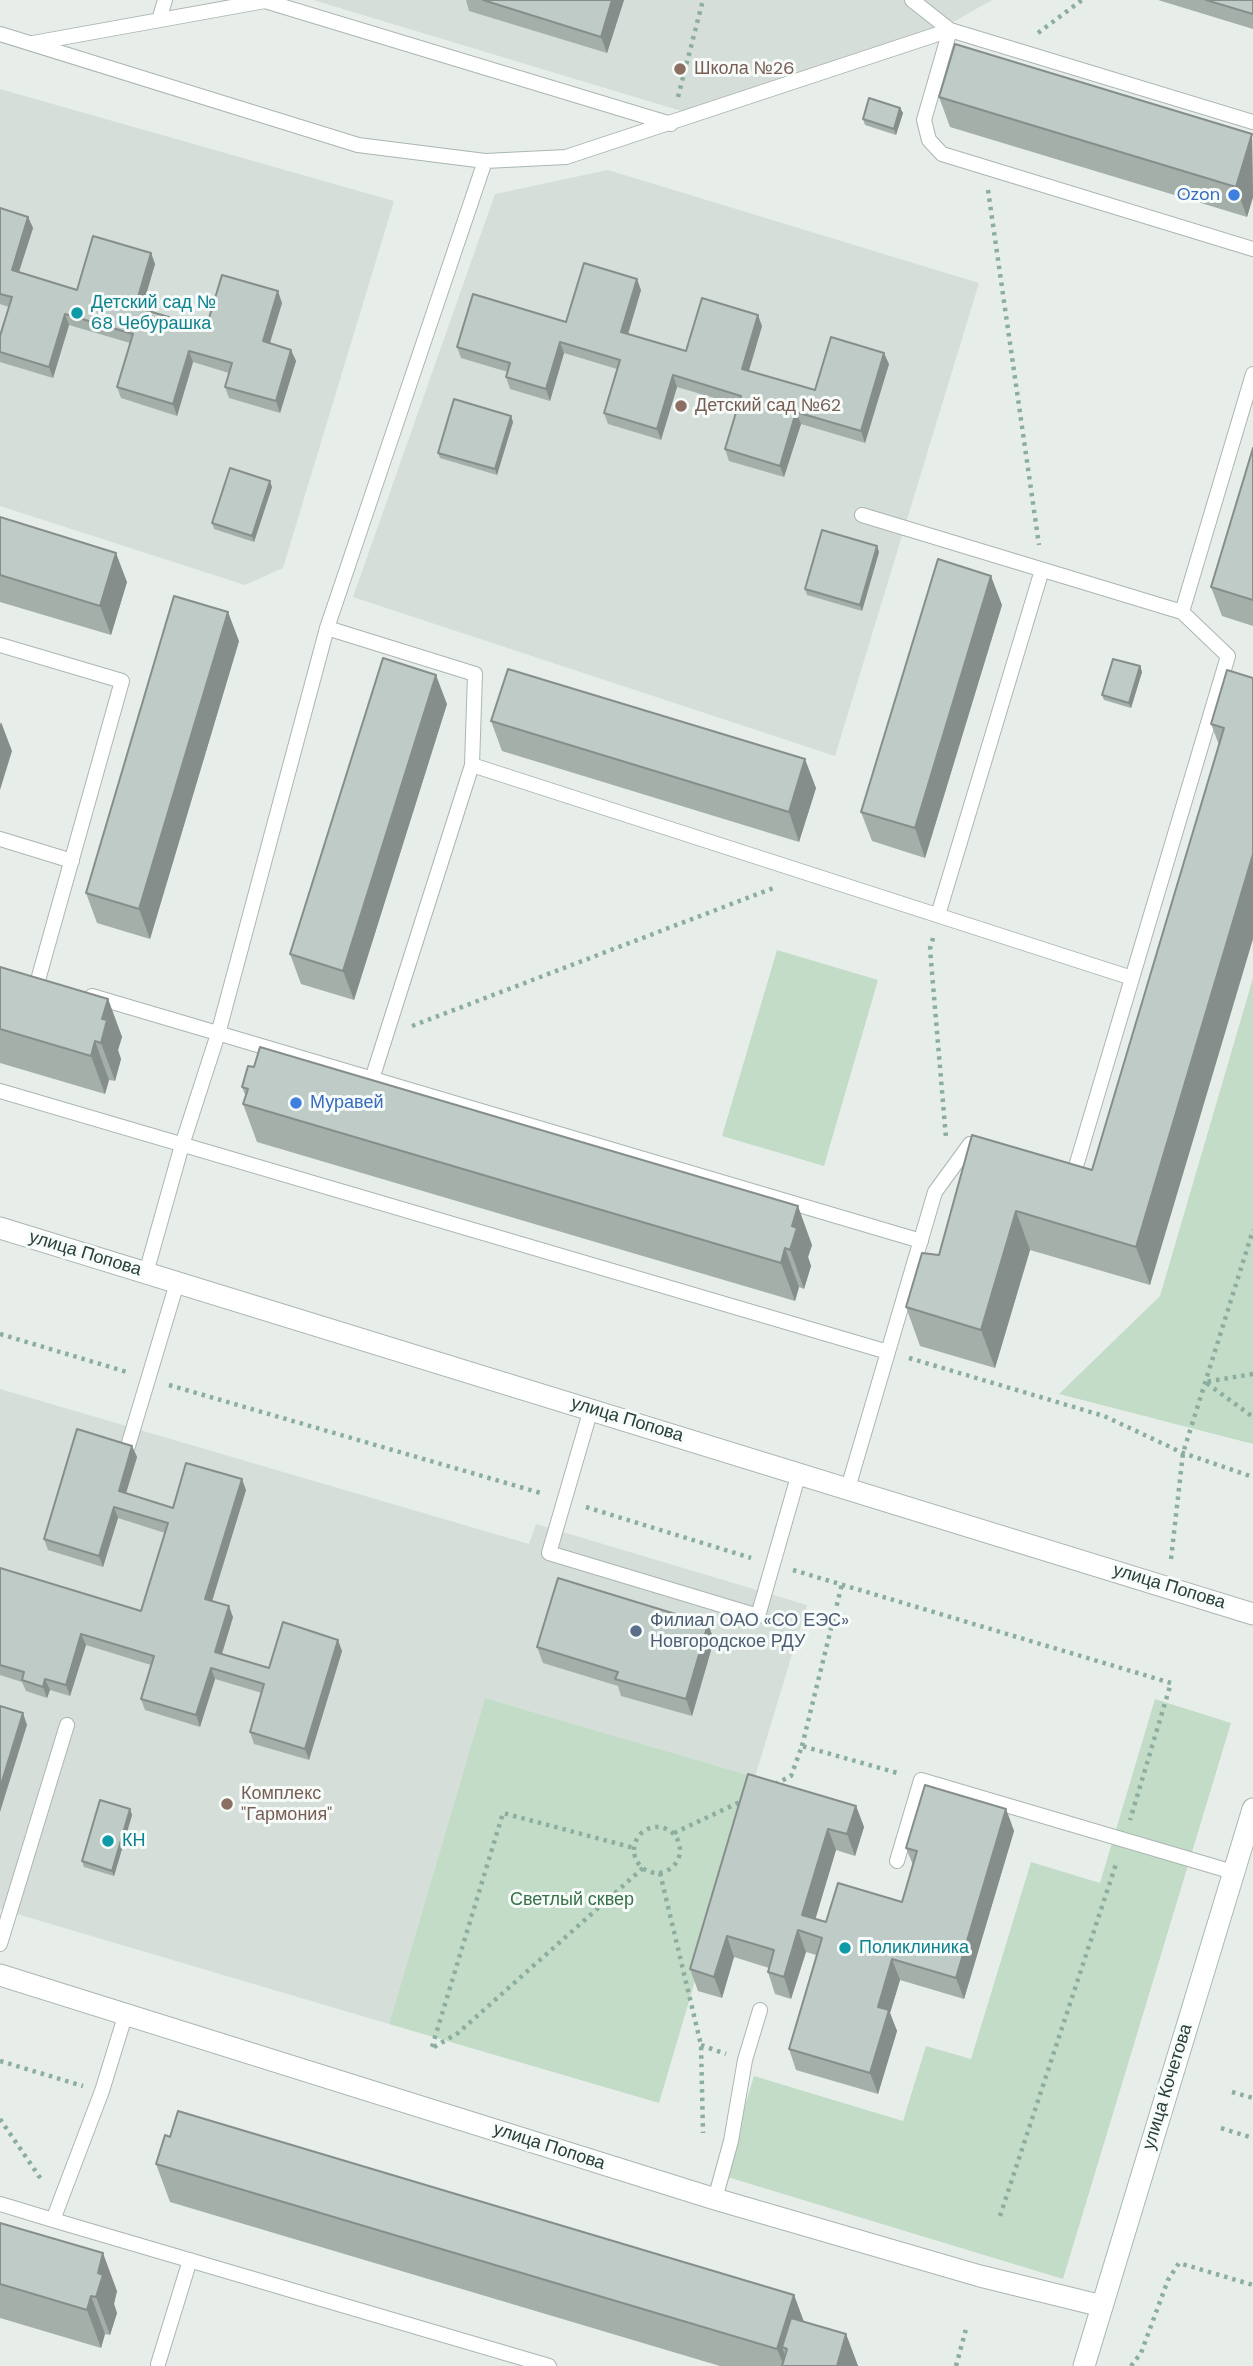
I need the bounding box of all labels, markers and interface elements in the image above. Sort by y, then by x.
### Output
place label: Школа №26 [694,58,794,80]
marker: Школа №26 [672,61,688,77]
place label: Ozon [1177,184,1220,206]
marker: Ozon [1226,187,1242,203]
place label: Детский сад № 68 Чебурашка [91,292,216,334]
marker: Детский сад № 68 Чебурашка [69,305,85,321]
place label: Детский сад №62 [695,395,841,417]
marker: Детский сад №62 [673,398,689,414]
place label: Муравей [310,1092,383,1114]
marker: Муравей [288,1095,304,1111]
street label: улица Попова [26,1227,144,1281]
street label: улица Попова [568,1393,686,1447]
street label: улица Попова [1110,1560,1228,1614]
place label: Филиал ОАО «СО ЕЭС» Новгородское РДУ [650,1610,849,1652]
marker: Филиал ОАО «СО ЕЭС» Новгородское РДУ [628,1623,644,1639]
place label: Комплекс "Гармония" [241,1783,332,1826]
marker: Комплекс "Гармония" [219,1796,235,1812]
place label: КН [122,1830,145,1852]
marker: КН [100,1833,116,1849]
park label: Светлый сквер [510,1889,634,1911]
place label: Поликлиника [859,1937,969,1959]
marker: Поликлиника [837,1940,853,1956]
street label: улица Кочетова [1139,2021,1197,2153]
street label: улица Попова [490,2119,608,2175]

